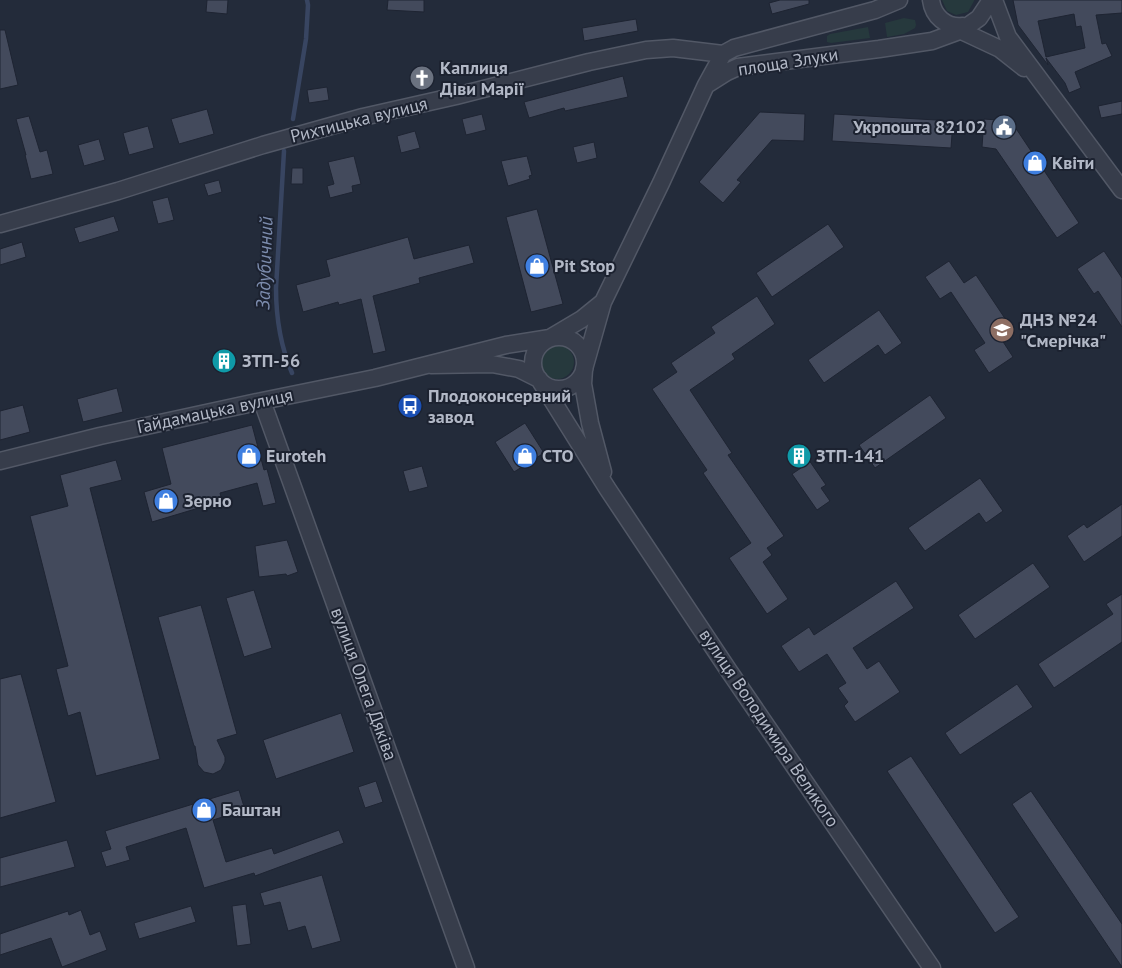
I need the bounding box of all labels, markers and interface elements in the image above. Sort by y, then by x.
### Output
street label: площа Злуки [736,42,840,81]
place label: Каплиця Діви Марії [440,56,525,100]
church icon: Каплиця Діви Марії [409,65,435,91]
street label: Рихтицька вулиця [288,91,430,148]
public building icon: Укрпошта 82102 [991,114,1017,140]
place label: Укрпошта 82102 [852,115,986,138]
shop icon: Квіти [1022,150,1048,176]
place label: Квіти [1052,151,1094,174]
water label: Задубичний [250,216,278,310]
shop icon: Pit Stop [524,253,550,279]
place label: Pit Stop [554,254,615,277]
place label: ДНЗ №24 "Смерічка" [1020,308,1106,352]
school or university icon: ДНЗ №24 "Смерічка" [989,317,1015,343]
building icon: ЗТП-56 [211,348,237,374]
place label: ЗТП-56 [242,349,300,372]
street label: Гайдамацька вулиця [135,383,295,438]
place label: Плодоконсервний завод [428,384,571,428]
bus stop icon: Плодоконсервний завод [397,393,423,419]
shop icon: Euroteh [236,443,262,469]
shop icon: СТО [512,443,538,469]
building icon: ЗТП-141 [786,443,812,469]
place label: Euroteh [266,444,326,467]
place label: СТО [542,444,574,467]
place label: ЗТП-141 [816,444,884,467]
shop icon: Зерно [153,488,179,514]
place label: Зерно [184,489,232,512]
street label: вулиця Олега Дяківа [326,604,403,763]
street label: вулиця Володимира Великого [694,624,845,831]
shop icon: Баштан [191,797,217,823]
place label: Баштан [222,798,281,821]

